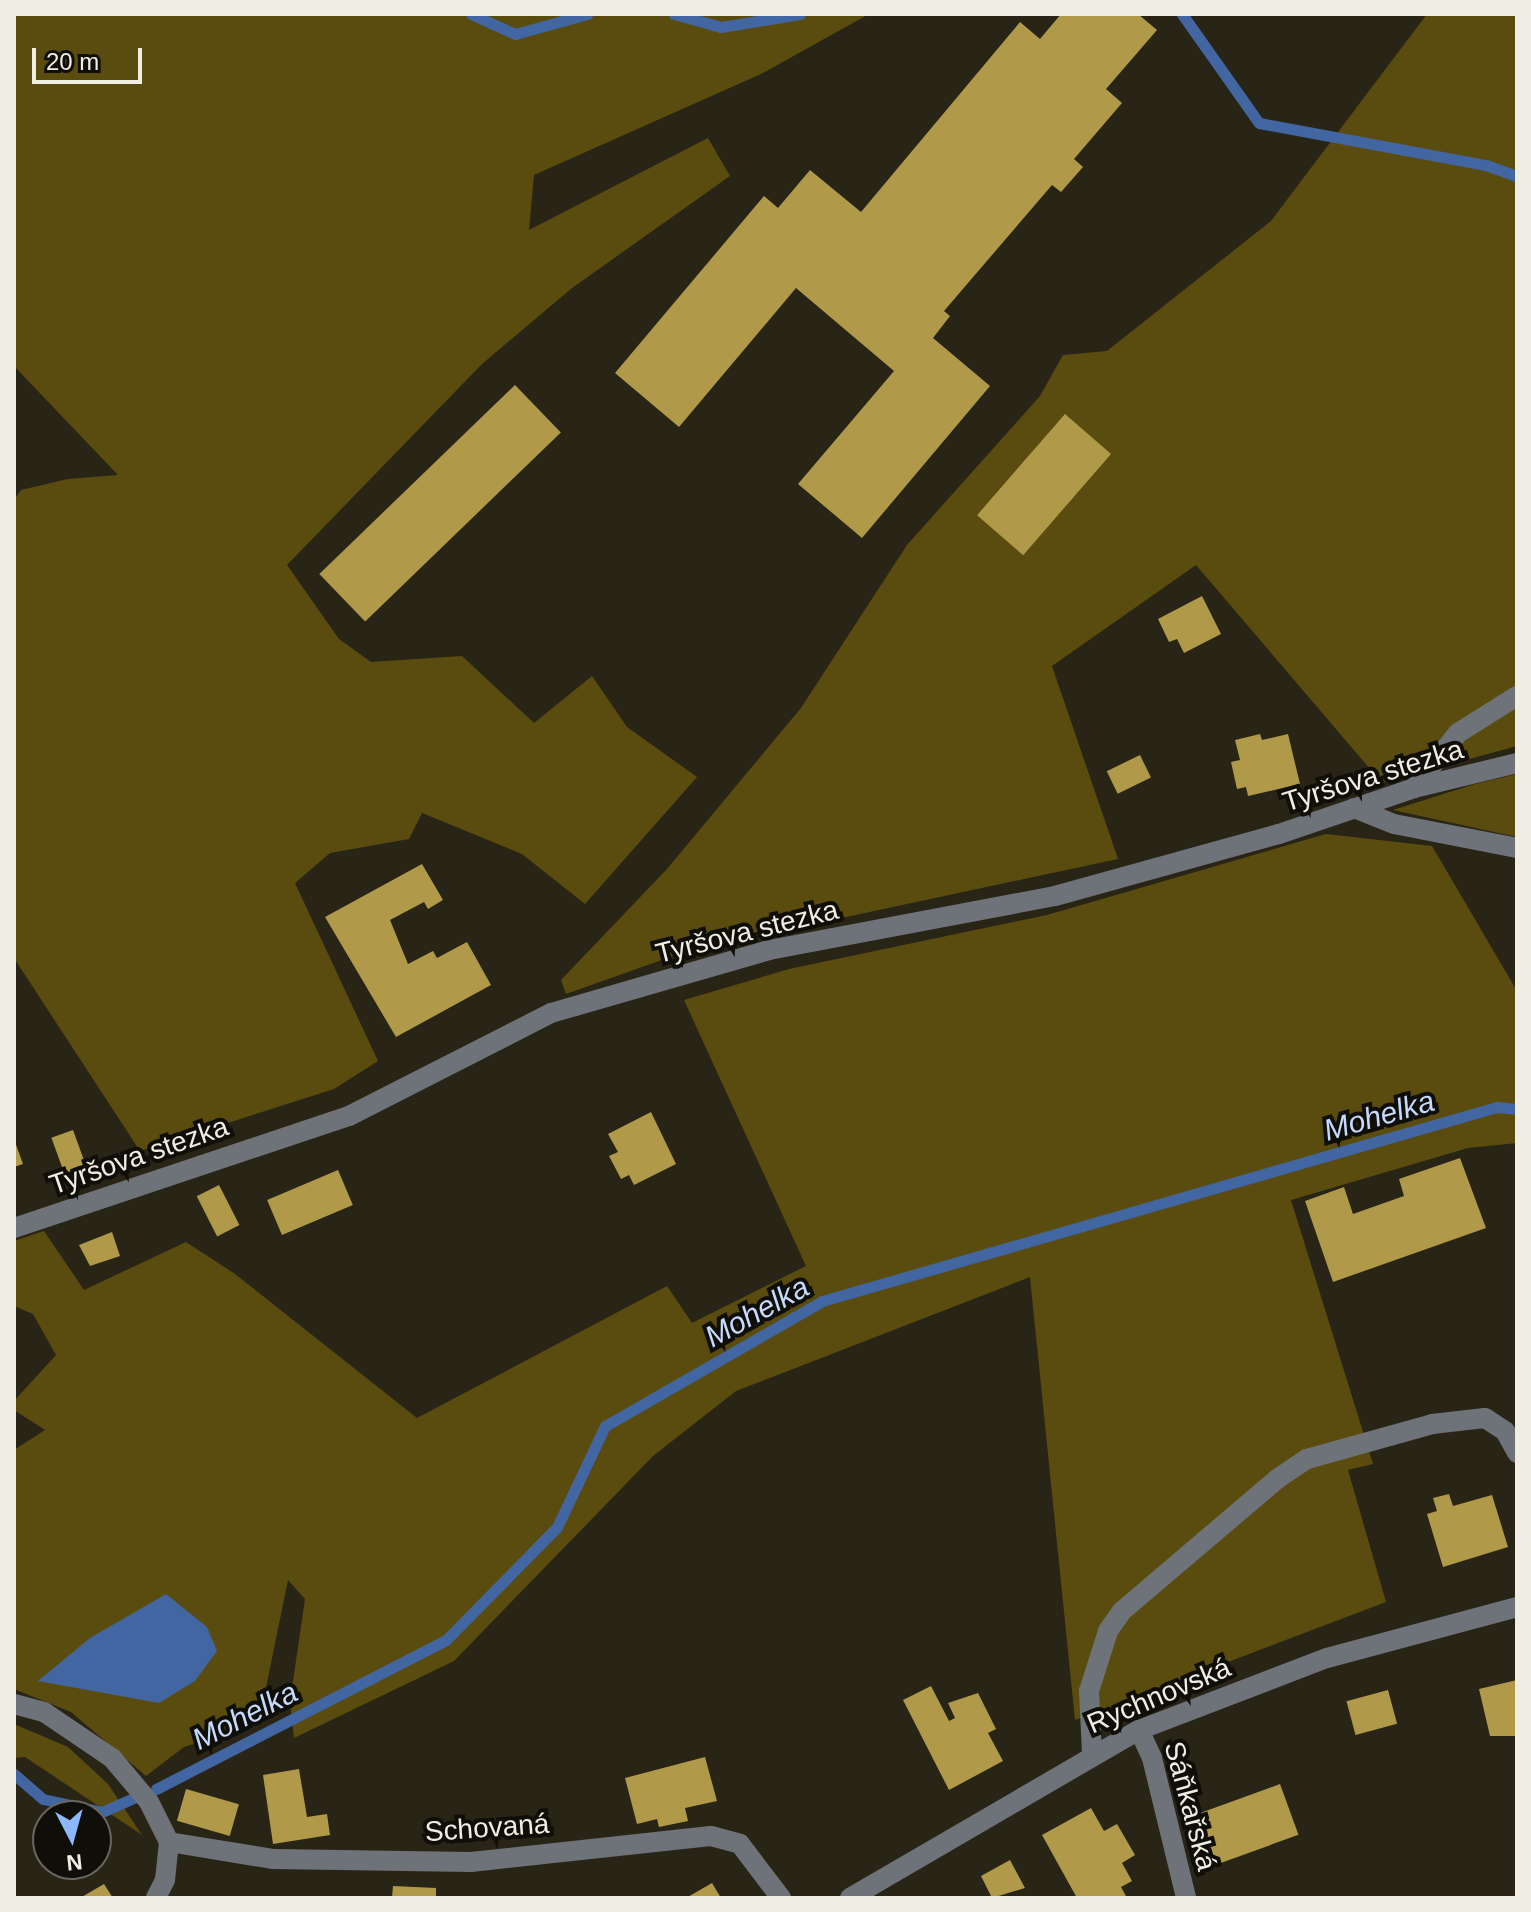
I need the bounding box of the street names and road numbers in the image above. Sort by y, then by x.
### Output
street label: Tyršova stezka [1279,733,1467,819]
street label: Tyršova stezka [652,893,842,971]
street label: Tyršova stezka [45,1110,233,1202]
street label: Rychnovská [1082,1651,1236,1741]
street label: Sáňkařská [1157,1738,1223,1874]
street label: Schovaná [424,1807,550,1849]

